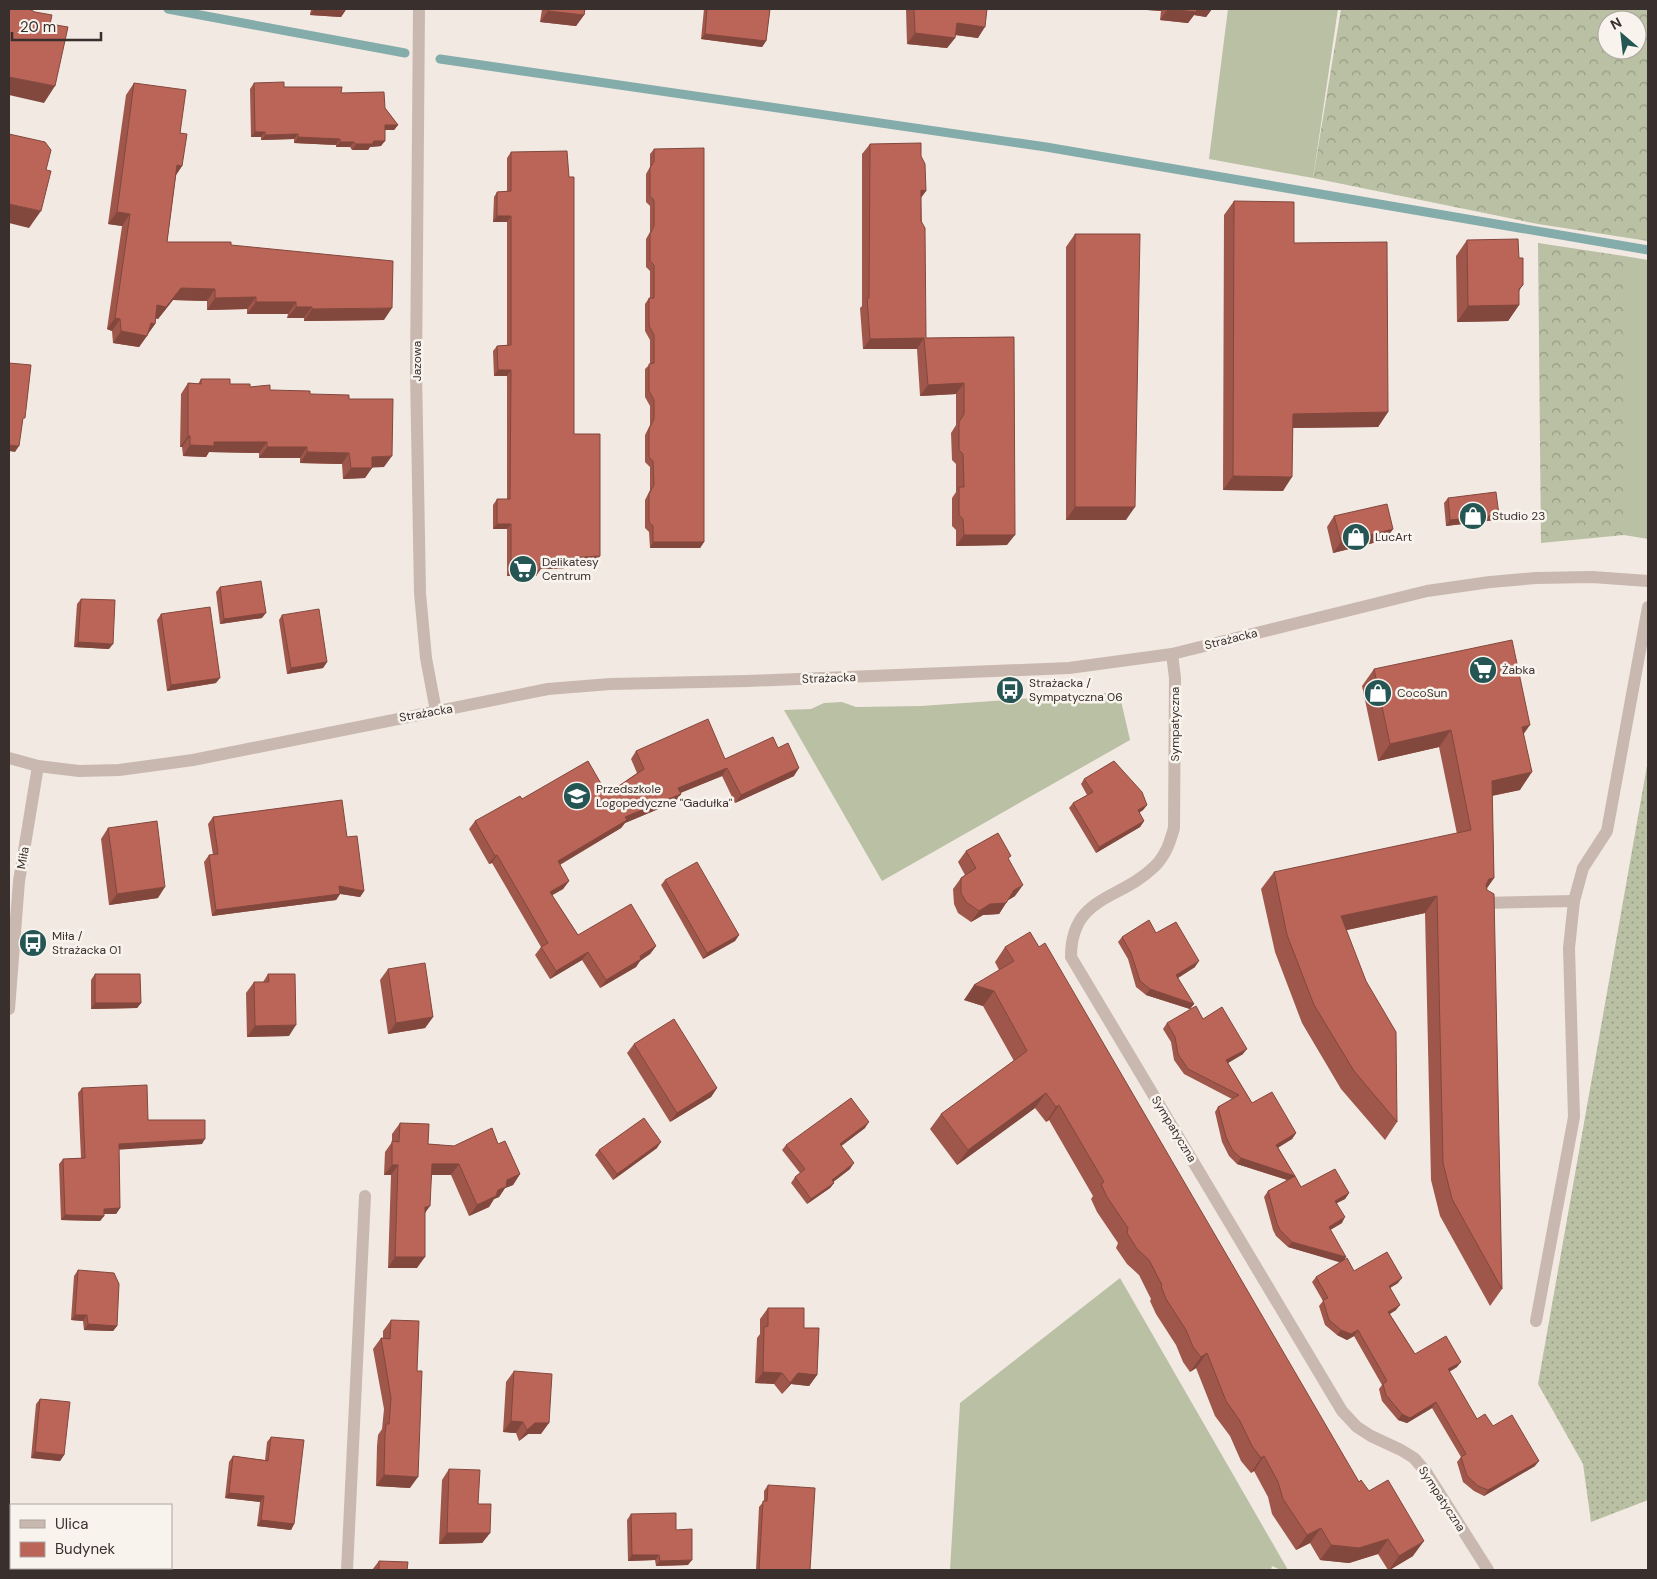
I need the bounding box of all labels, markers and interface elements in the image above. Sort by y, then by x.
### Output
scale bar [12,10,101,42]
north arrow [1597,10,1647,60]
text: N [1607,13,1625,34]
text: 20 m [20,17,56,37]
street label: Jazowa [409,341,425,381]
shop icon: Studio 23 [1458,501,1488,531]
place label: Studio 23 [1492,508,1545,524]
shop icon: LucArt [1341,522,1371,552]
place label: LucArt [1375,529,1412,545]
supermarket icon: Delikatesy Centrum [508,554,538,584]
place label: Delikatesy Centrum [542,554,599,584]
street label: Strażacka [1203,625,1259,653]
supermarket icon: Żabka [1468,655,1498,685]
place label: Żabka [1502,662,1535,678]
street label: Strażacka [802,669,856,687]
bus stop icon: Strażacka / Sympatyczna 06 [995,675,1025,705]
place label: Strażacka / Sympatyczna 06 [1029,675,1123,705]
shop icon: CocoSun [1363,678,1393,708]
place label: CocoSun [1397,685,1448,701]
street label: Sympatyczna [1167,687,1183,761]
street label: Strażacka [398,700,454,726]
school or university icon: Przedszkole Logopedyczne "Gadułka" [562,781,592,811]
place label: Przedszkole Logopedyczne "Gadułka" [596,781,733,811]
street label: Miła [13,846,33,870]
bus stop icon: Miła / Strażacka 01 [18,928,48,958]
place label: Miła / Strażacka 01 [52,928,121,958]
street label: Sympatyczna [1148,1093,1200,1165]
street label: Sympatyczna [1415,1463,1469,1535]
legend [10,1504,172,1569]
text: Ulica [55,1514,89,1534]
text: Budynek [55,1539,116,1559]

